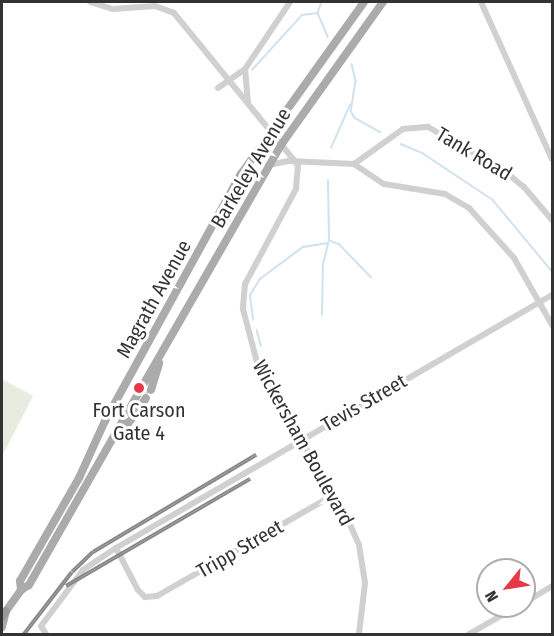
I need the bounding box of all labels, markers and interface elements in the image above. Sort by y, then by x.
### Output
street label: Barkeley Avenue [206,104,296,232]
street label: Tank Road [432,122,516,186]
street label: Magrath Avenue [112,236,196,362]
street label: Wickersham Boulevard [247,356,359,530]
street label: Tevis Street [317,369,411,437]
marker: Fort Carson Gate 4 [132,381,146,395]
place label: Fort Carson Gate 4 [93,398,185,445]
street label: Tripp Street [193,515,287,583]
north arrow [476,558,536,618]
text: N [481,587,502,605]

